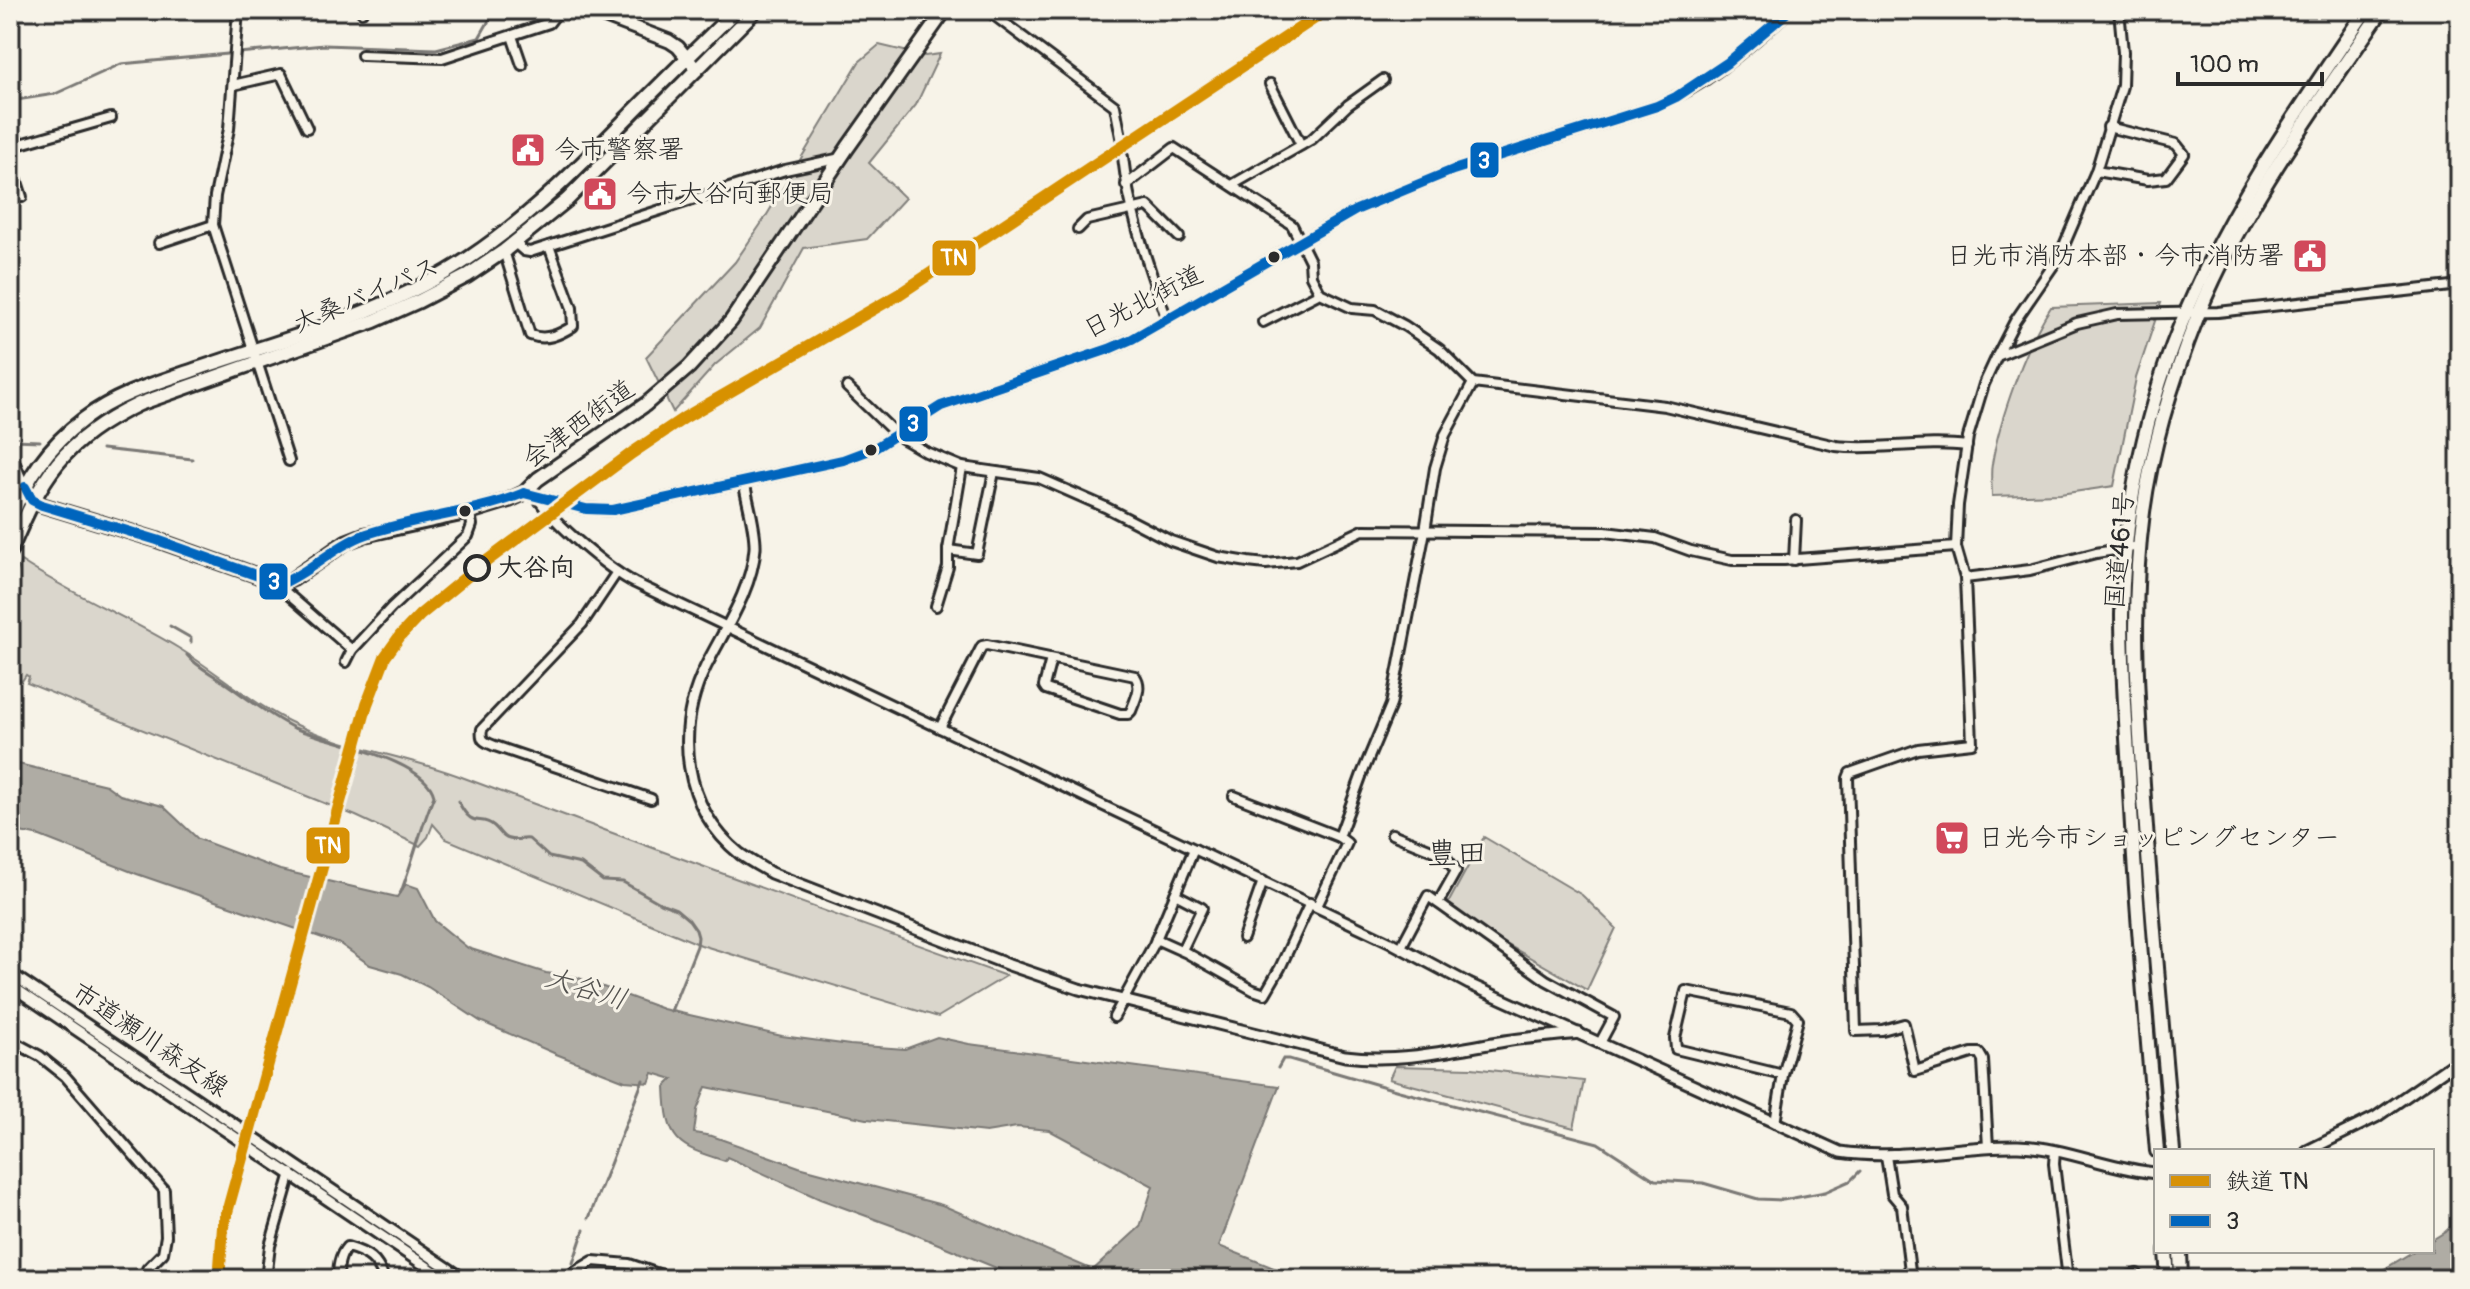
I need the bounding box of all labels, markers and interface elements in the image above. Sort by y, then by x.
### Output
scale bar [2178,36,2322,86]
text: 100 m [2190,50,2259,79]
public building icon: 今市警察署 [509,131,547,169]
place label: 今市警察署 [554,134,684,166]
line badge: 3 [1469,141,1500,179]
text: 3 [1478,147,1490,175]
public building icon: 今市大谷向郵便局 [581,175,619,213]
place label: 今市大谷向郵便局 [626,178,834,210]
public building icon: 日光市消防本部・今市消防署 [2291,237,2329,275]
line badge: TN [931,239,977,277]
place label: 日光市消防本部・今市消防署 [1946,240,2284,272]
text: TN [939,244,968,272]
unlabelled marker [1266,249,1282,265]
street label: 大桑バイパス [288,250,444,340]
street label: 日光北街道 [1078,258,1208,346]
street label: 会津西街道 [517,373,641,475]
line badge: 3 [898,405,929,443]
text: 3 [907,410,919,438]
unlabelled marker [863,442,879,458]
street label: 国道461号 [2099,490,2141,610]
unlabelled marker [457,503,473,519]
place label: 大谷向 [497,552,575,584]
marker: 大谷向 [464,555,490,581]
line badge: 3 [258,562,289,601]
text: 3 [268,568,280,596]
supermarket icon: 日光今市ショッピングセンター [1933,819,1971,857]
place label: 日光今市ショッピングセンター [1978,822,2340,854]
line badge: TN [305,826,351,865]
text: TN [313,832,342,860]
district label: 豊田 [1427,835,1487,872]
water label: 大谷川 [541,960,631,1018]
street label: 市道瀬川森友線 [66,976,234,1104]
legend [2154,1149,2434,1253]
text: 鉄道 TN [2226,1167,2309,1196]
text: 3 [2226,1207,2239,1236]

